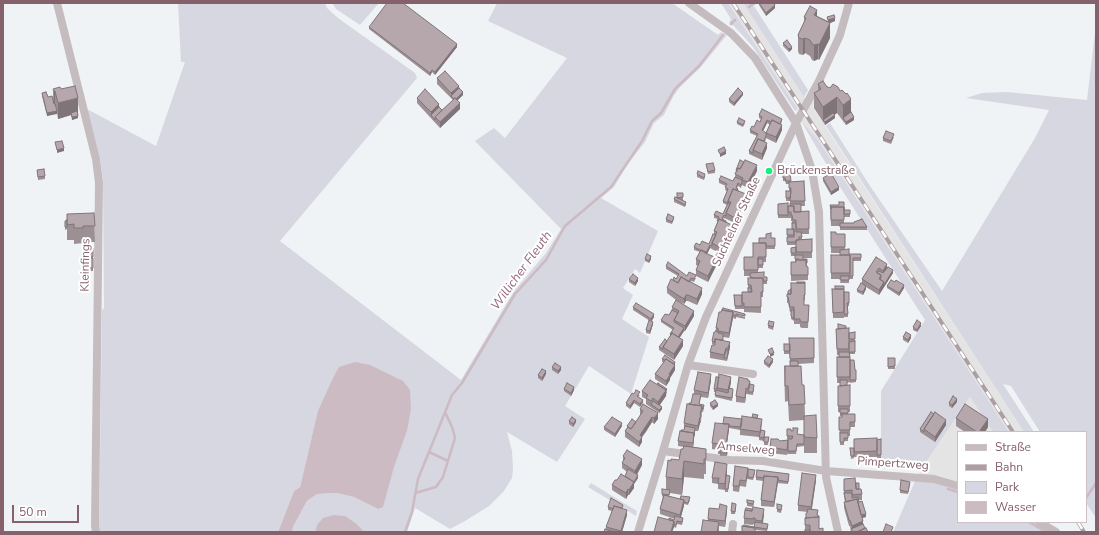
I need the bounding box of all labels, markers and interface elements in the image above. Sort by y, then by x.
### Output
place label: Brückenstraße [777,164,855,178]
marker: Brückenstraße [764,166,774,176]
street label: Süchtelner Straße [710,175,764,269]
water label: Willicher Fleuth [488,229,556,313]
street label: Kleinfings [78,238,94,292]
legend [957,431,1087,523]
street label: Amselweg [716,439,776,459]
text: Straße [995,439,1031,455]
street label: Pimpertzweg [857,454,929,474]
text: Bahn [995,459,1023,475]
text: Park [995,479,1019,495]
scale bar [14,497,81,523]
text: Wasser [995,499,1036,515]
text: 50 m [19,504,47,520]

